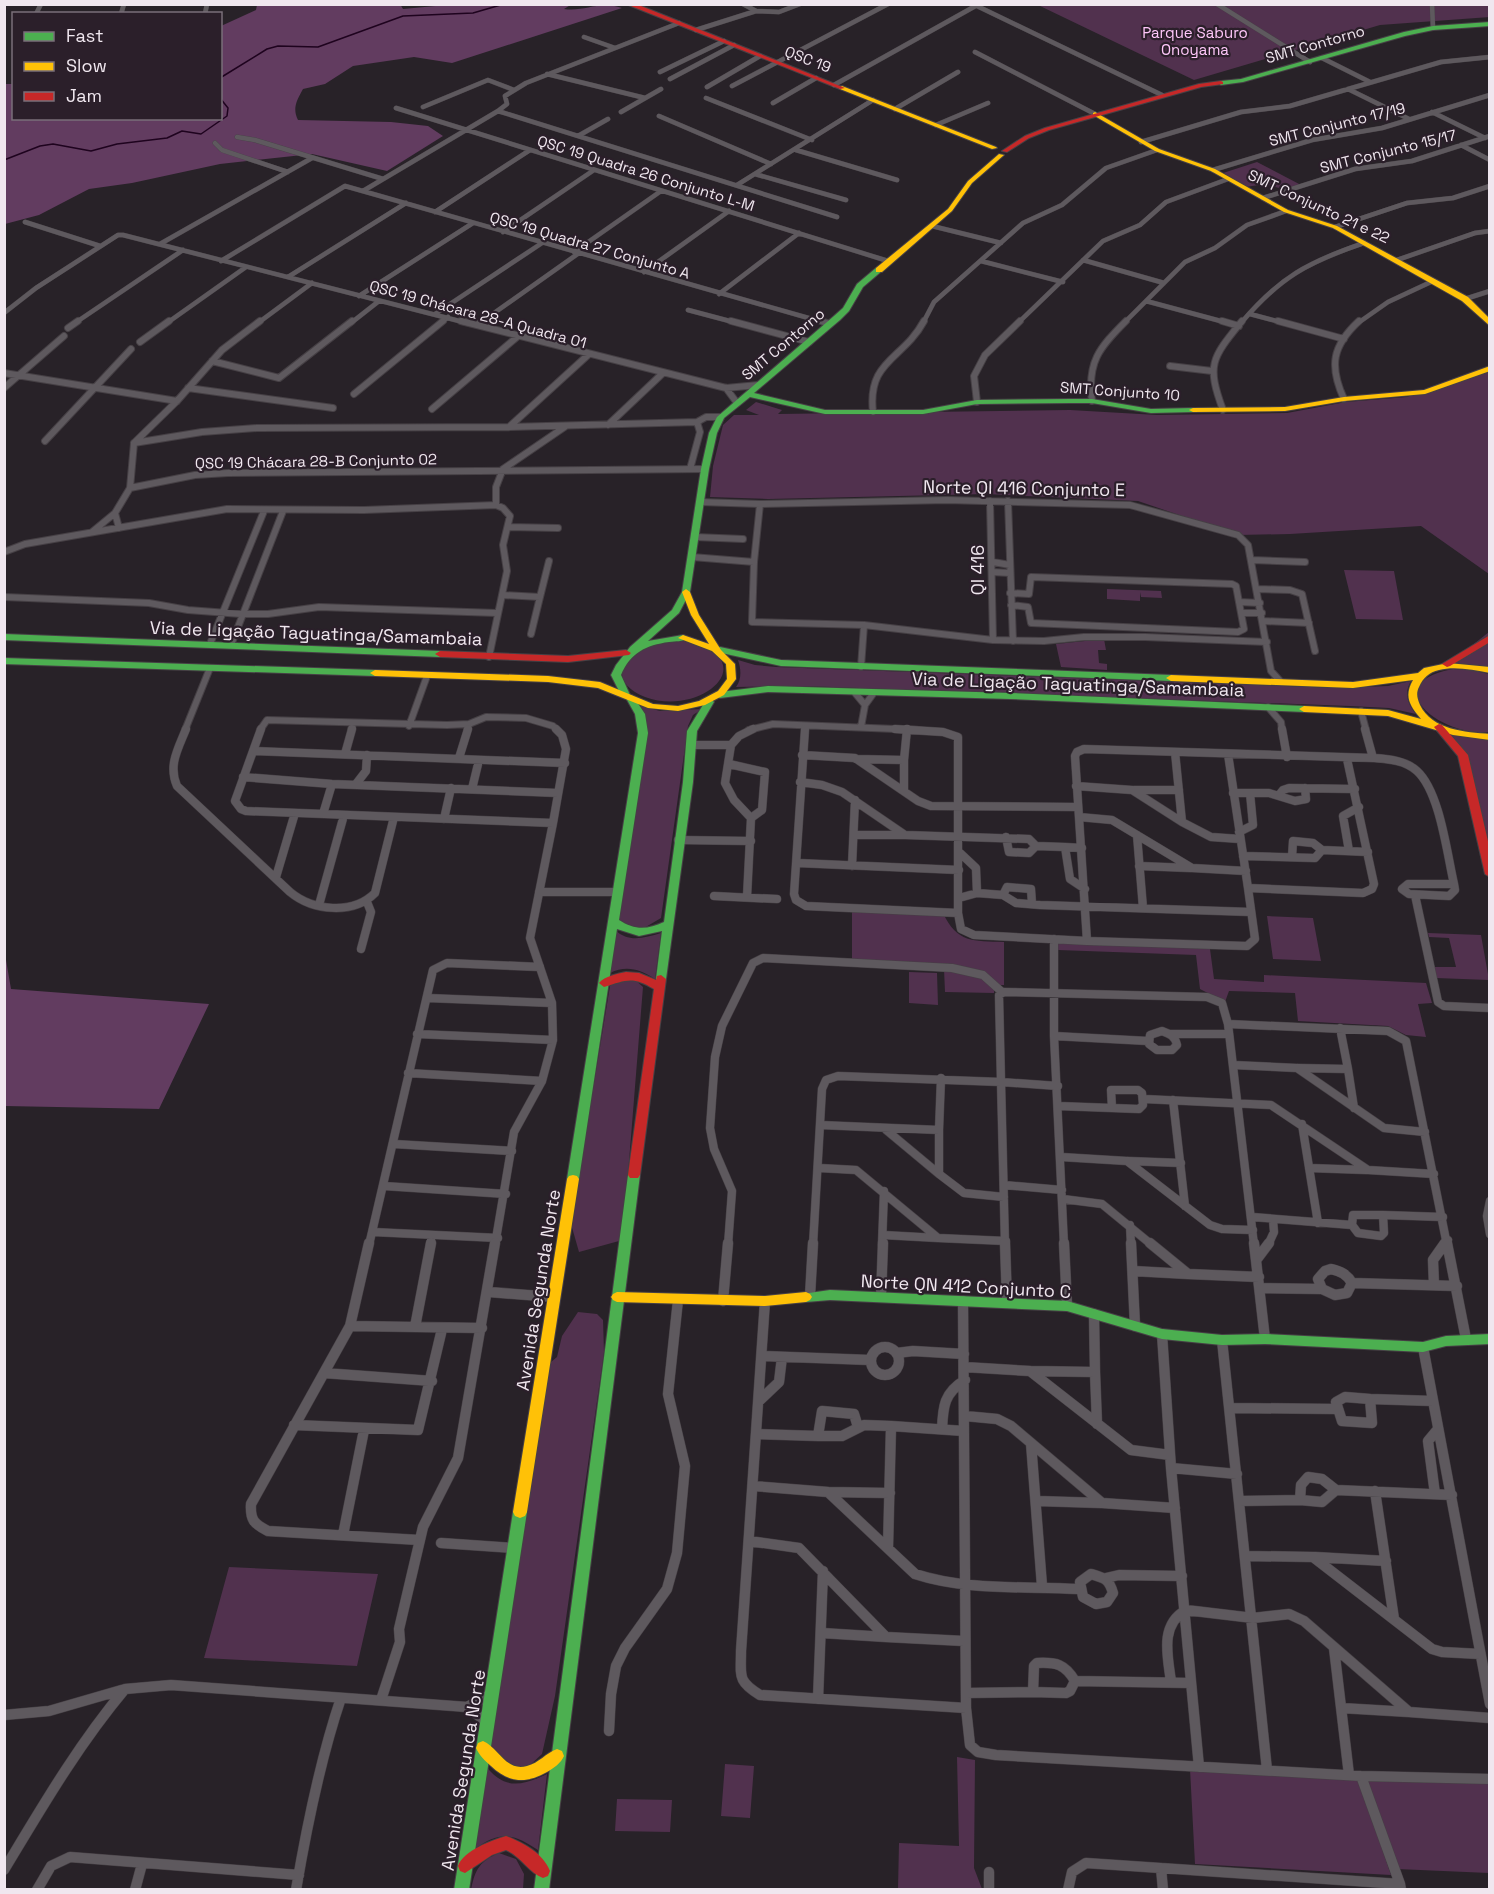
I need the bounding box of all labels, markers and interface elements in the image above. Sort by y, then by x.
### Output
legend [12,12,222,120]
street label: SMT Contorno [1263,21,1367,67]
park label: Parque Saburo Onoyama [1142,23,1248,59]
text: Fast [66,24,103,47]
street label: QSC 19 [782,41,834,77]
text: Slow [66,54,107,77]
text: Jam [66,84,102,107]
street label: SMT Conjunto 17/19 [1267,98,1407,150]
street label: SMT Conjunto 15/17 [1318,125,1458,177]
street label: QSC 19 Quadra 26 Conjunto L-M [535,131,757,215]
street label: SMT Conjunto 21 e 22 [1245,165,1393,247]
street label: QSC 19 Quadra 27 Conjunto A [488,207,693,283]
street label: QSC 19 Chácara 28-A Quadra 01 [367,276,589,352]
street label: SMT Contorno [738,304,828,384]
street label: SMT Conjunto 10 [1059,377,1181,405]
street label: QSC 19 Chácara 28-B Conjunto 02 [195,449,437,473]
street label: Norte QI 416 Conjunto E [923,475,1125,501]
street label: QI 416 [966,545,989,595]
street label: Via de Ligação Taguatinga/Samambaia [149,616,483,650]
street label: Via de Ligação Taguatinga/Samambaia [911,667,1245,701]
street label: Avenida Segunda Norte [511,1188,565,1392]
street label: Norte QN 412 Conjunto C [860,1269,1072,1303]
street label: Avenida Segunda Norte [436,1668,490,1872]

